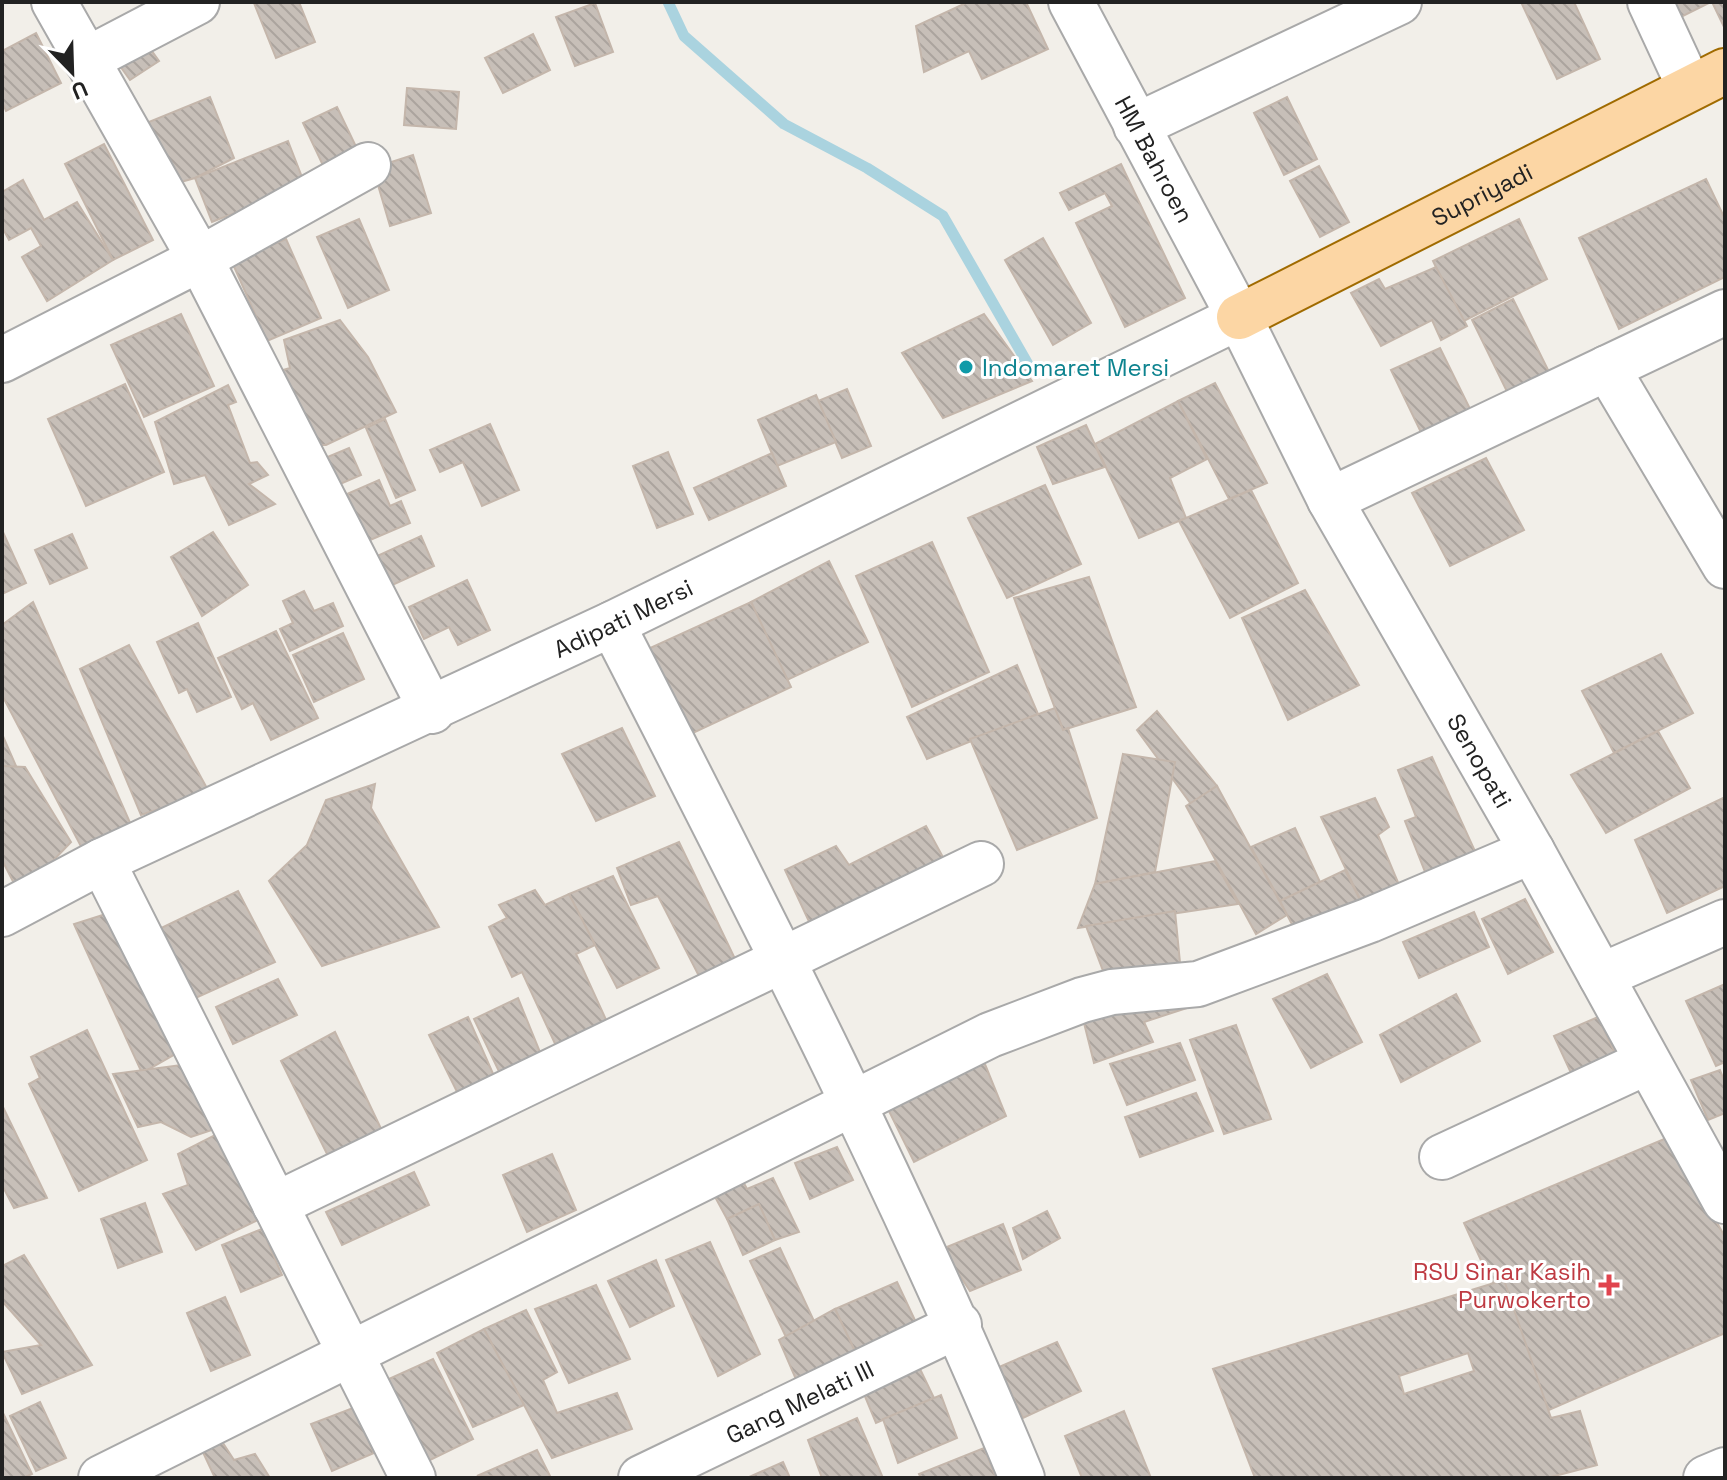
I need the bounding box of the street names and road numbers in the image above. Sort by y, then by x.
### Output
street label: HM Bahroen [1108,90,1201,228]
street label: Supriyadi [1426,156,1537,233]
street label: Adipati Mersi [549,572,698,665]
street label: Senopati [1441,708,1519,813]
street label: Gang Melati III [721,1353,879,1450]

